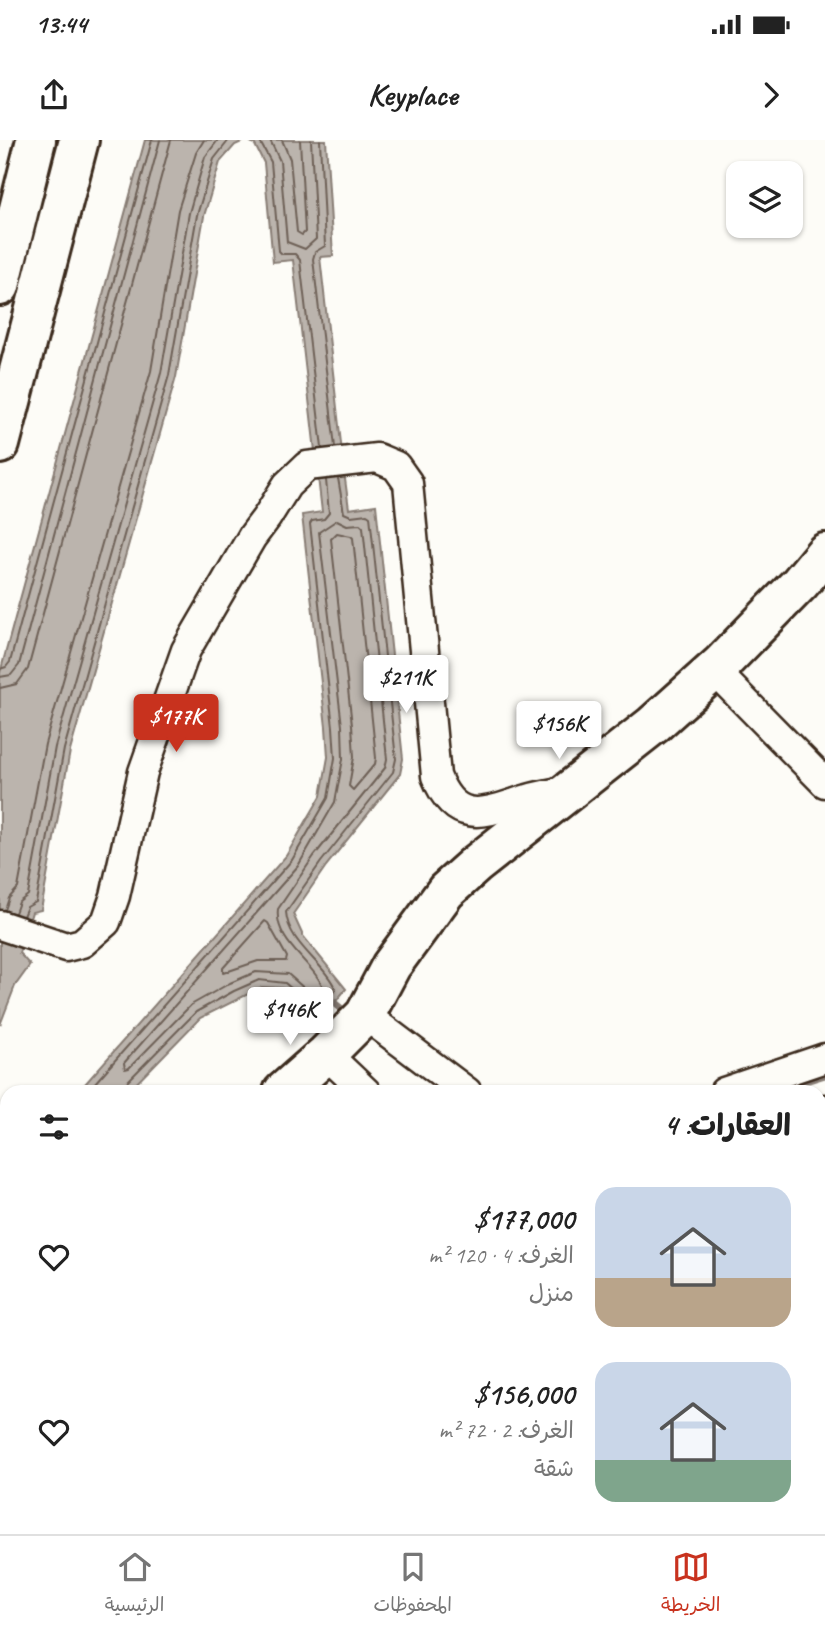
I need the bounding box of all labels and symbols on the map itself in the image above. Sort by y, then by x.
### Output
pin: $211K [357,656,455,715]
pin: $177K [127,694,225,754]
pin: $156K [510,702,608,761]
pin: $146K [241,988,339,1047]

